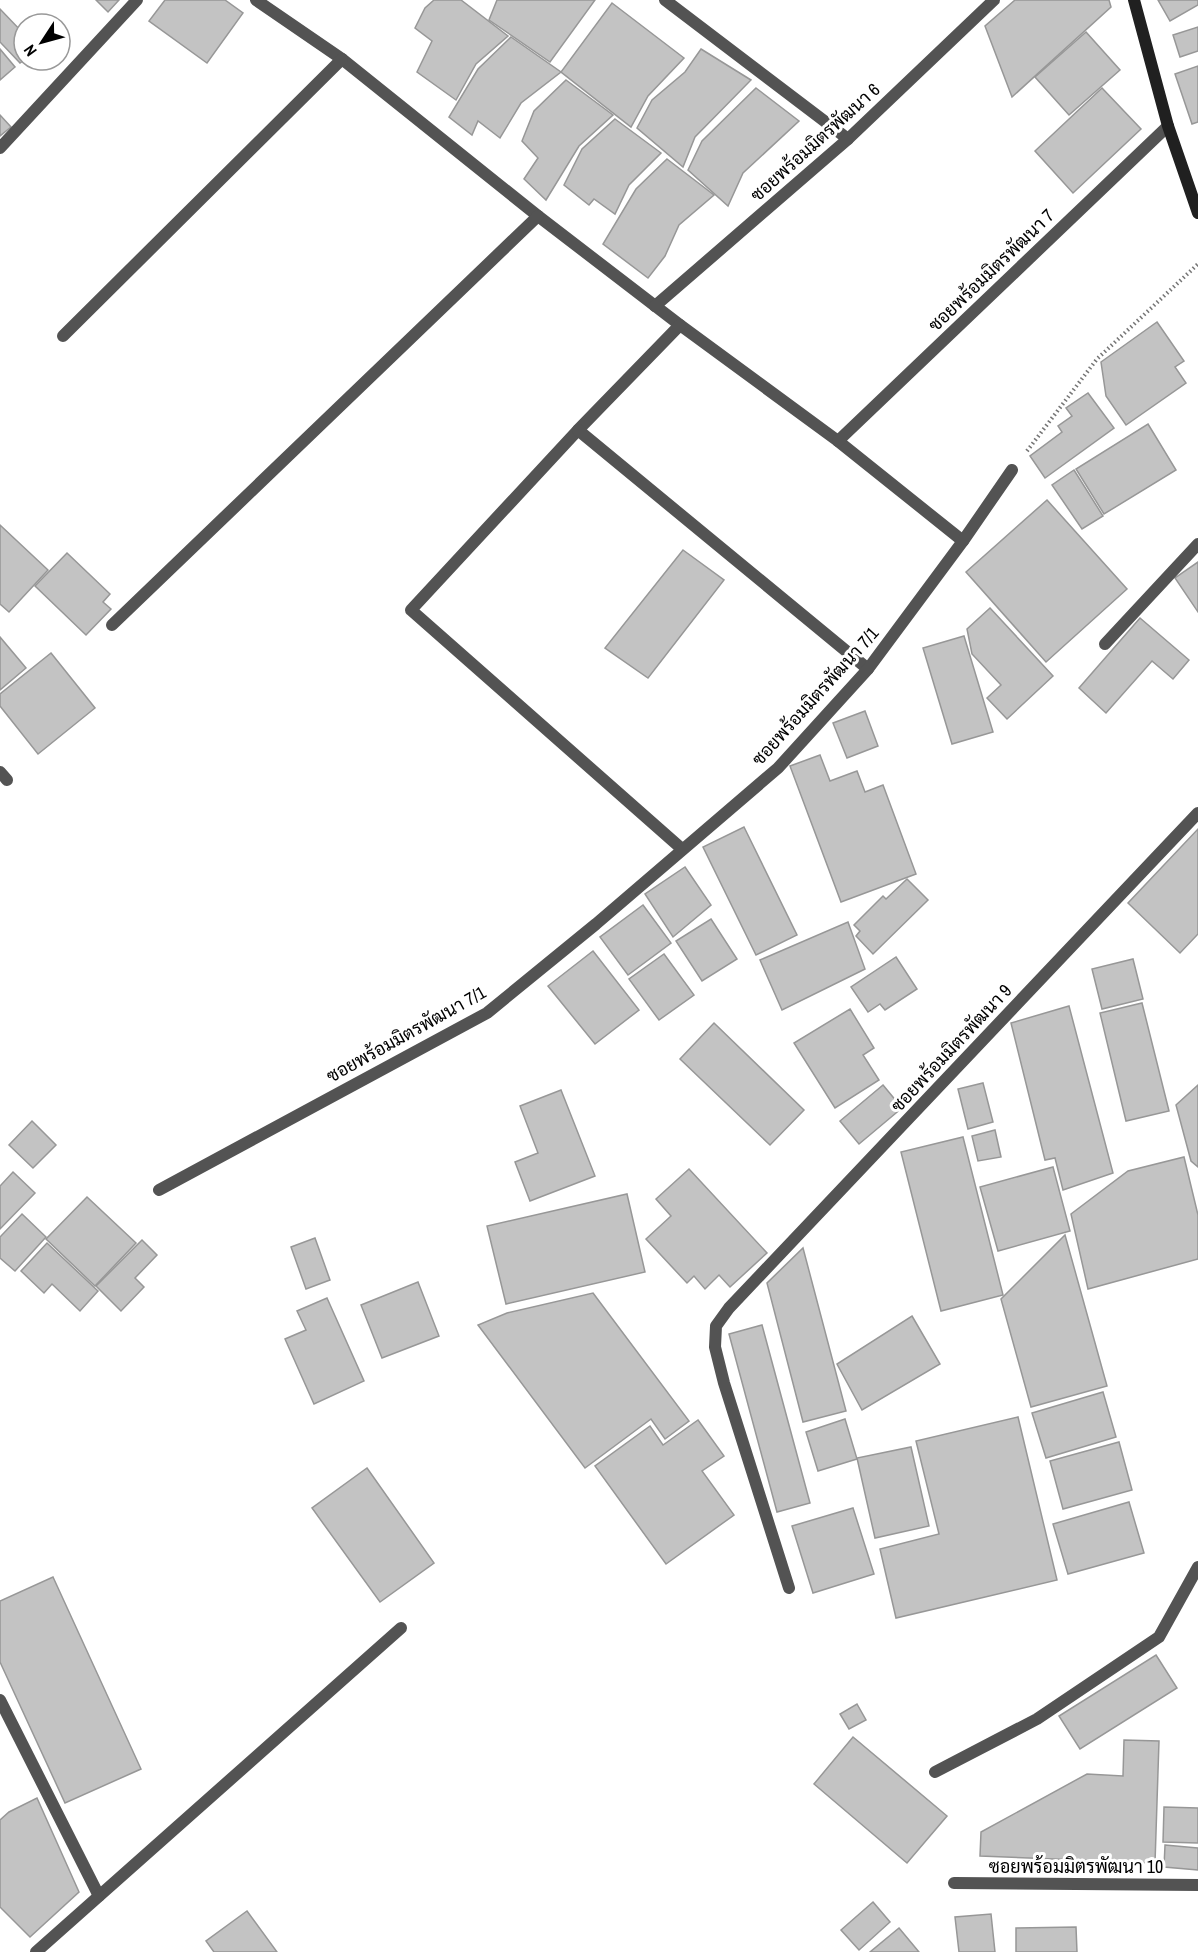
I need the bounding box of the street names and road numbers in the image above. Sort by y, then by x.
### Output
street label: ซอยพร้อมมิตรพัฒนา 6 [745,77,885,207]
street label: ซอยพร้อมมิตรพัฒนา 7 [922,203,1060,337]
street label: ซอยพร้อมมิตรพัฒนา 7/1 [746,621,885,771]
street label: ซอยพร้อมมิตรพัฒนา 7/1 [322,979,491,1088]
street label: ซอยพร้อมมิตรพัฒนา 9 [885,979,1017,1117]
street label: ซอยพร้อมมิตรพัฒนา 10 [989,1854,1163,1879]

